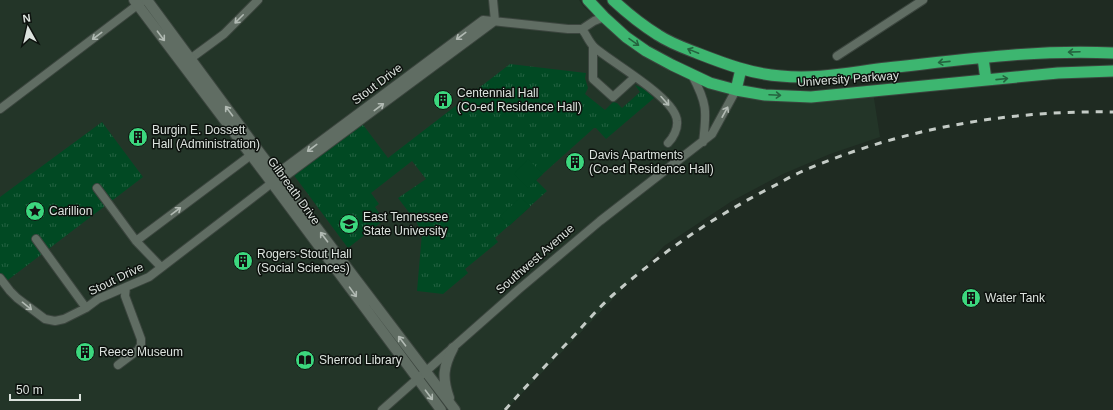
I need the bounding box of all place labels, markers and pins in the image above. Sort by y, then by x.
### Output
place label: Centennial Hall (Co-ed Residence Hall) [457,86,582,114]
building icon: Centennial Hall (Co-ed Residence Hall) [432,89,454,111]
place label: Burgin E. Dossett Hall (Administration) [152,123,260,151]
building icon: Burgin E. Dossett Hall (Administration) [127,126,149,148]
place label: Davis Apartments (Co-ed Residence Hall) [589,148,714,176]
building icon: Davis Apartments (Co-ed Residence Hall) [564,151,586,173]
place icon: Carillion [24,200,46,222]
place label: Carillion [49,204,92,218]
place label: East Tennessee State University [363,210,448,238]
school or university icon: East Tennessee State University [338,213,360,235]
place label: Rogers-Stout Hall (Social Sciences) [257,247,352,275]
building icon: Rogers-Stout Hall (Social Sciences) [232,250,254,272]
building icon: Water Tank [960,287,982,309]
place label: Water Tank [985,291,1046,305]
building icon: Reece Museum [74,341,96,363]
place label: Reece Museum [99,345,183,359]
library icon: Sherrod Library [294,349,316,371]
place label: Sherrod Library [319,353,402,367]

